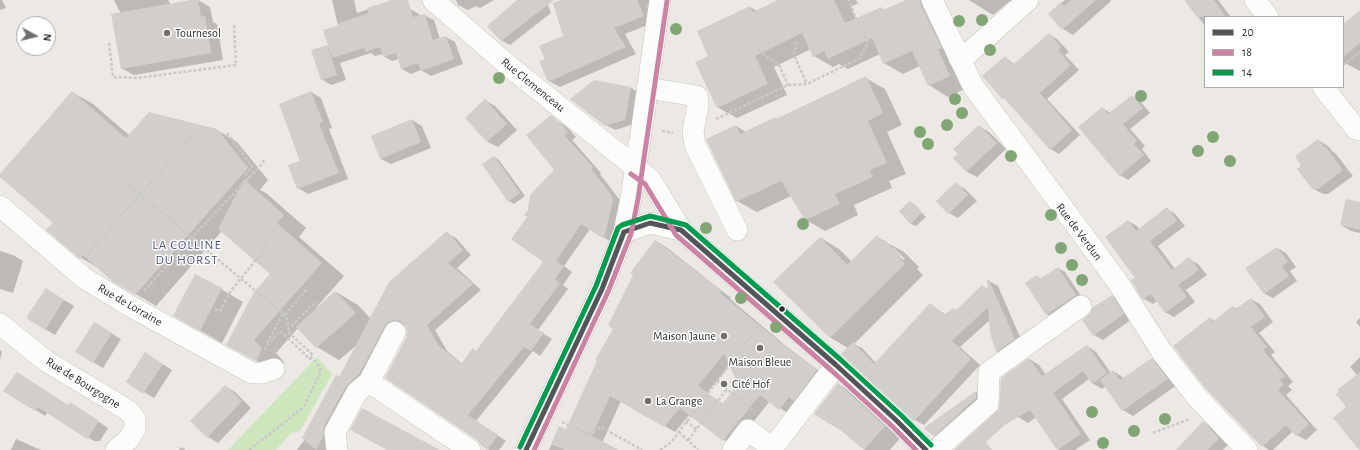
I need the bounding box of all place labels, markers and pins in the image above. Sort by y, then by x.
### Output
place label: Tournesol [175,26,221,40]
marker: Tournesol [162,28,172,38]
unlabelled marker [777,304,787,314]
place label: Maison Jaune [653,329,716,343]
marker: Maison Jaune [719,331,729,341]
marker: Maison Bleue [755,343,765,353]
place label: Maison Bleue [729,355,791,369]
place label: Cité Hof [732,377,770,391]
marker: Cité Hof [719,379,729,389]
place label: La Grange [656,394,702,408]
marker: La Grange [643,396,653,406]

